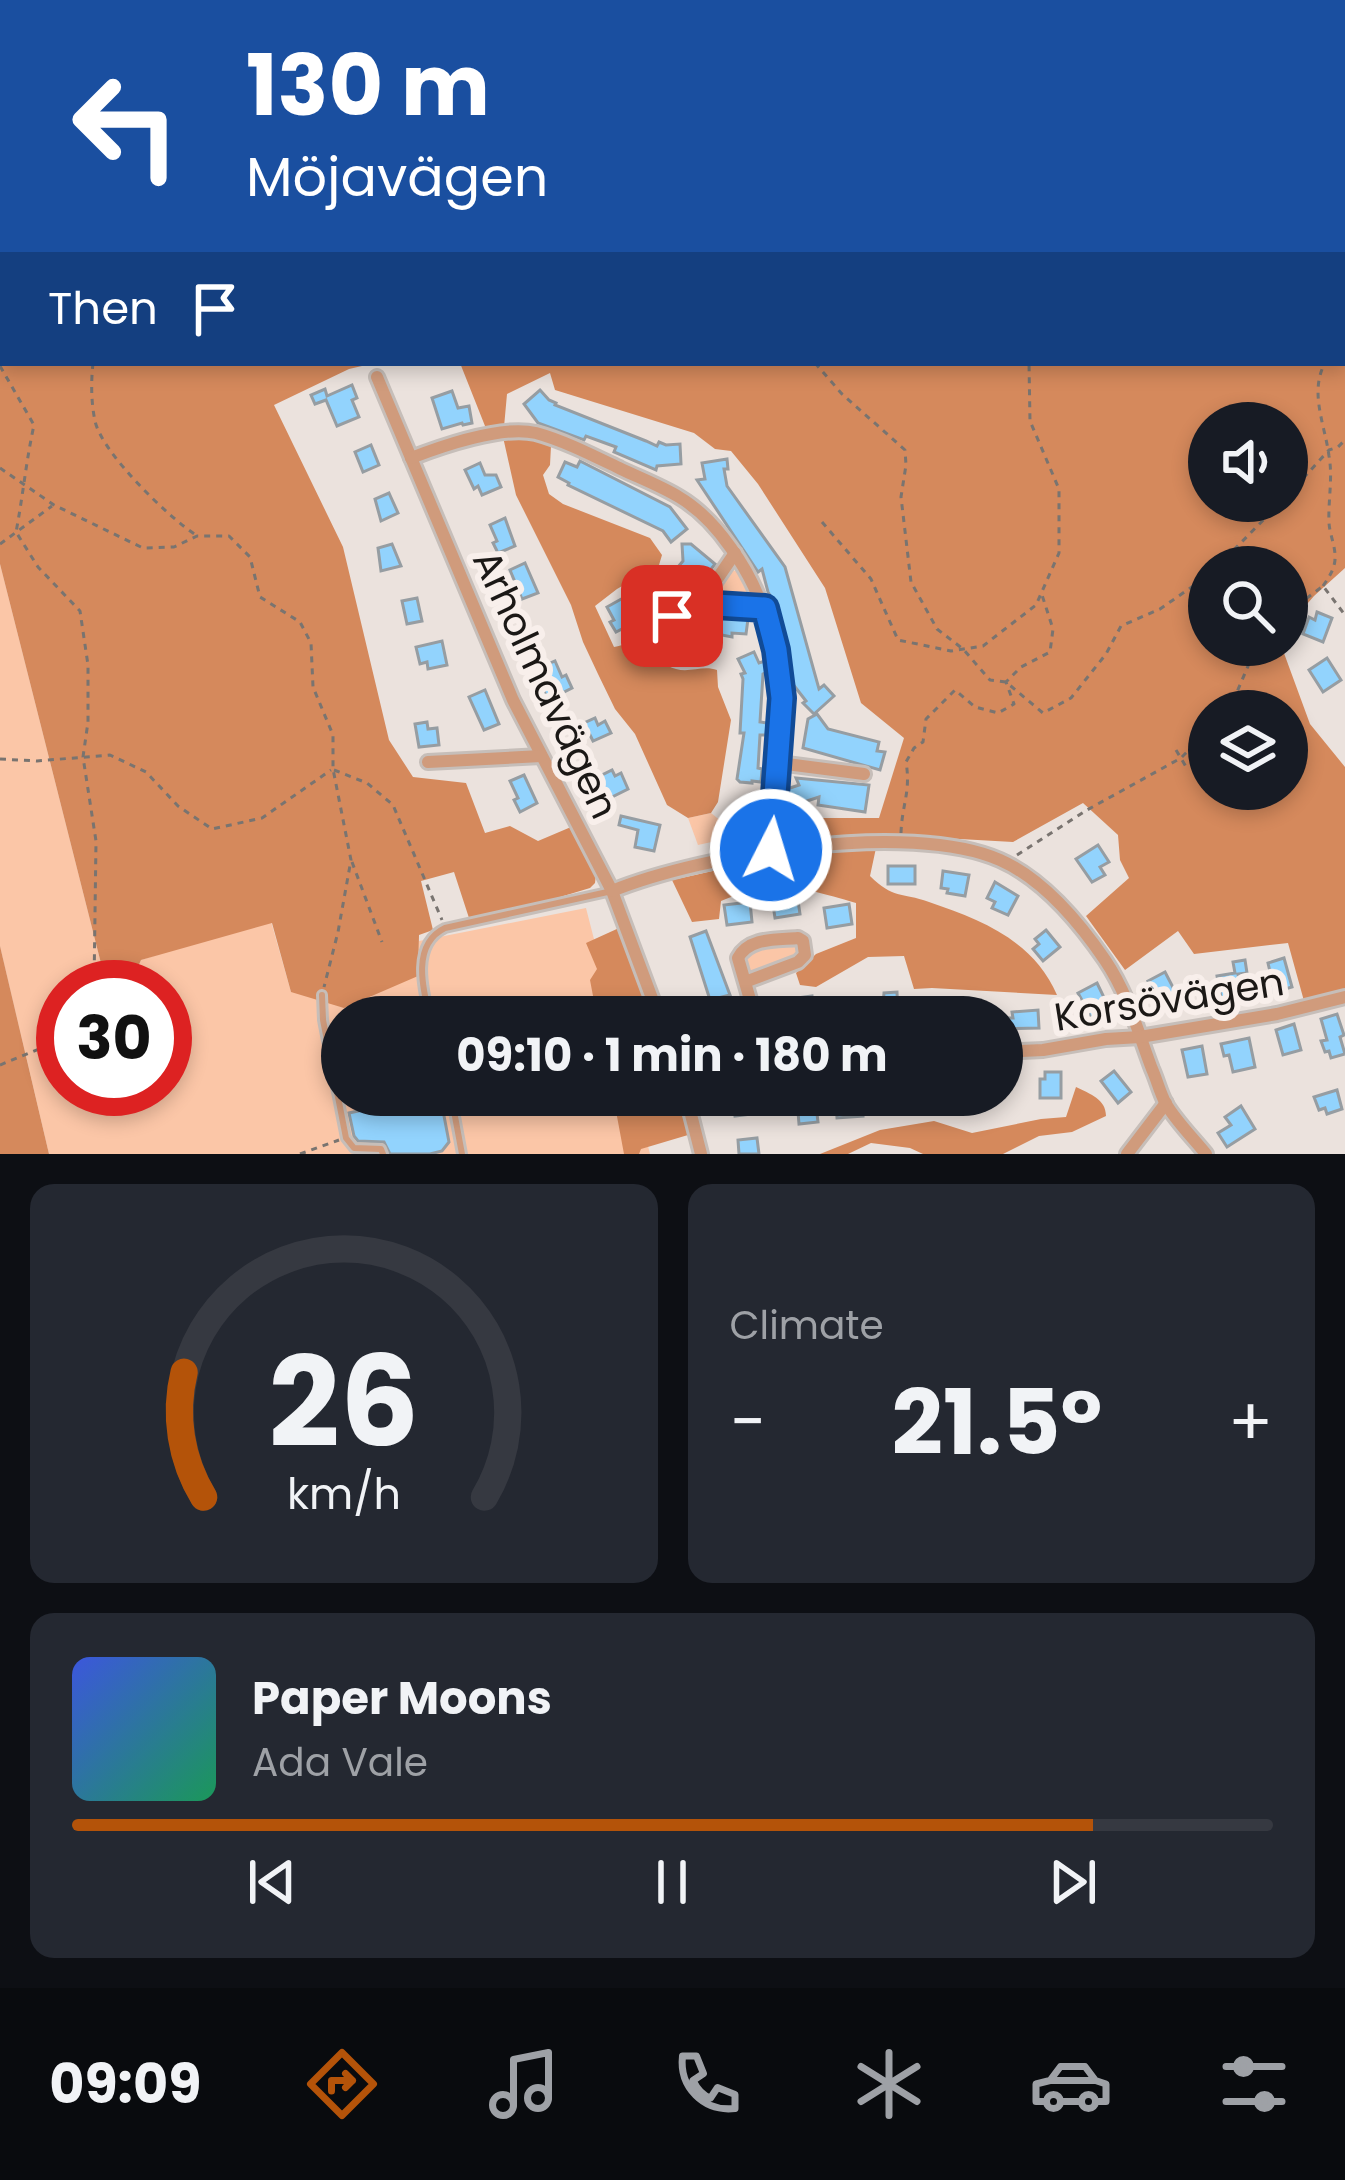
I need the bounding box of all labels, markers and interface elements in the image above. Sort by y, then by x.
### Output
text: 130 m [246,27,490,144]
icon: left [48,48,204,204]
text: Möjavägen [246,139,548,215]
icon: arrive [182,276,248,342]
text: Then [48,277,158,340]
map controls [1188,402,1308,810]
button: sound [1188,402,1308,522]
street label: Arholmavägen [459,541,632,828]
button: search [1188,546,1308,666]
pin [621,565,723,667]
icon: arrive [639,583,705,649]
button: layers [1188,690,1308,810]
position arrow [708,787,834,913]
street label: Korsövägen [1050,954,1288,1045]
speed limit sign: 30 [36,960,192,1116]
text: 09:10 · 1 min · 180 m [456,1024,888,1087]
text: Climate [730,1298,884,1353]
text: 26 [268,1315,419,1490]
text: 21.5° [892,1359,1102,1486]
text: − [730,1376,766,1468]
text: + [1228,1376,1273,1468]
text: km/h [287,1463,401,1523]
text: Paper Moons [252,1667,552,1730]
text: Ada Vale [252,1735,428,1790]
icon: previous [239,1849,305,1915]
icon: pause [639,1849,705,1915]
icon: next [1040,1849,1106,1915]
icon: directions [300,2042,384,2126]
icon: music [482,2042,566,2126]
icon: phone [665,2042,749,2126]
icon: climate [847,2042,931,2126]
icon: car [1029,2042,1113,2126]
icon: filters [1212,2042,1296,2126]
text: 09:09 [49,2046,201,2122]

